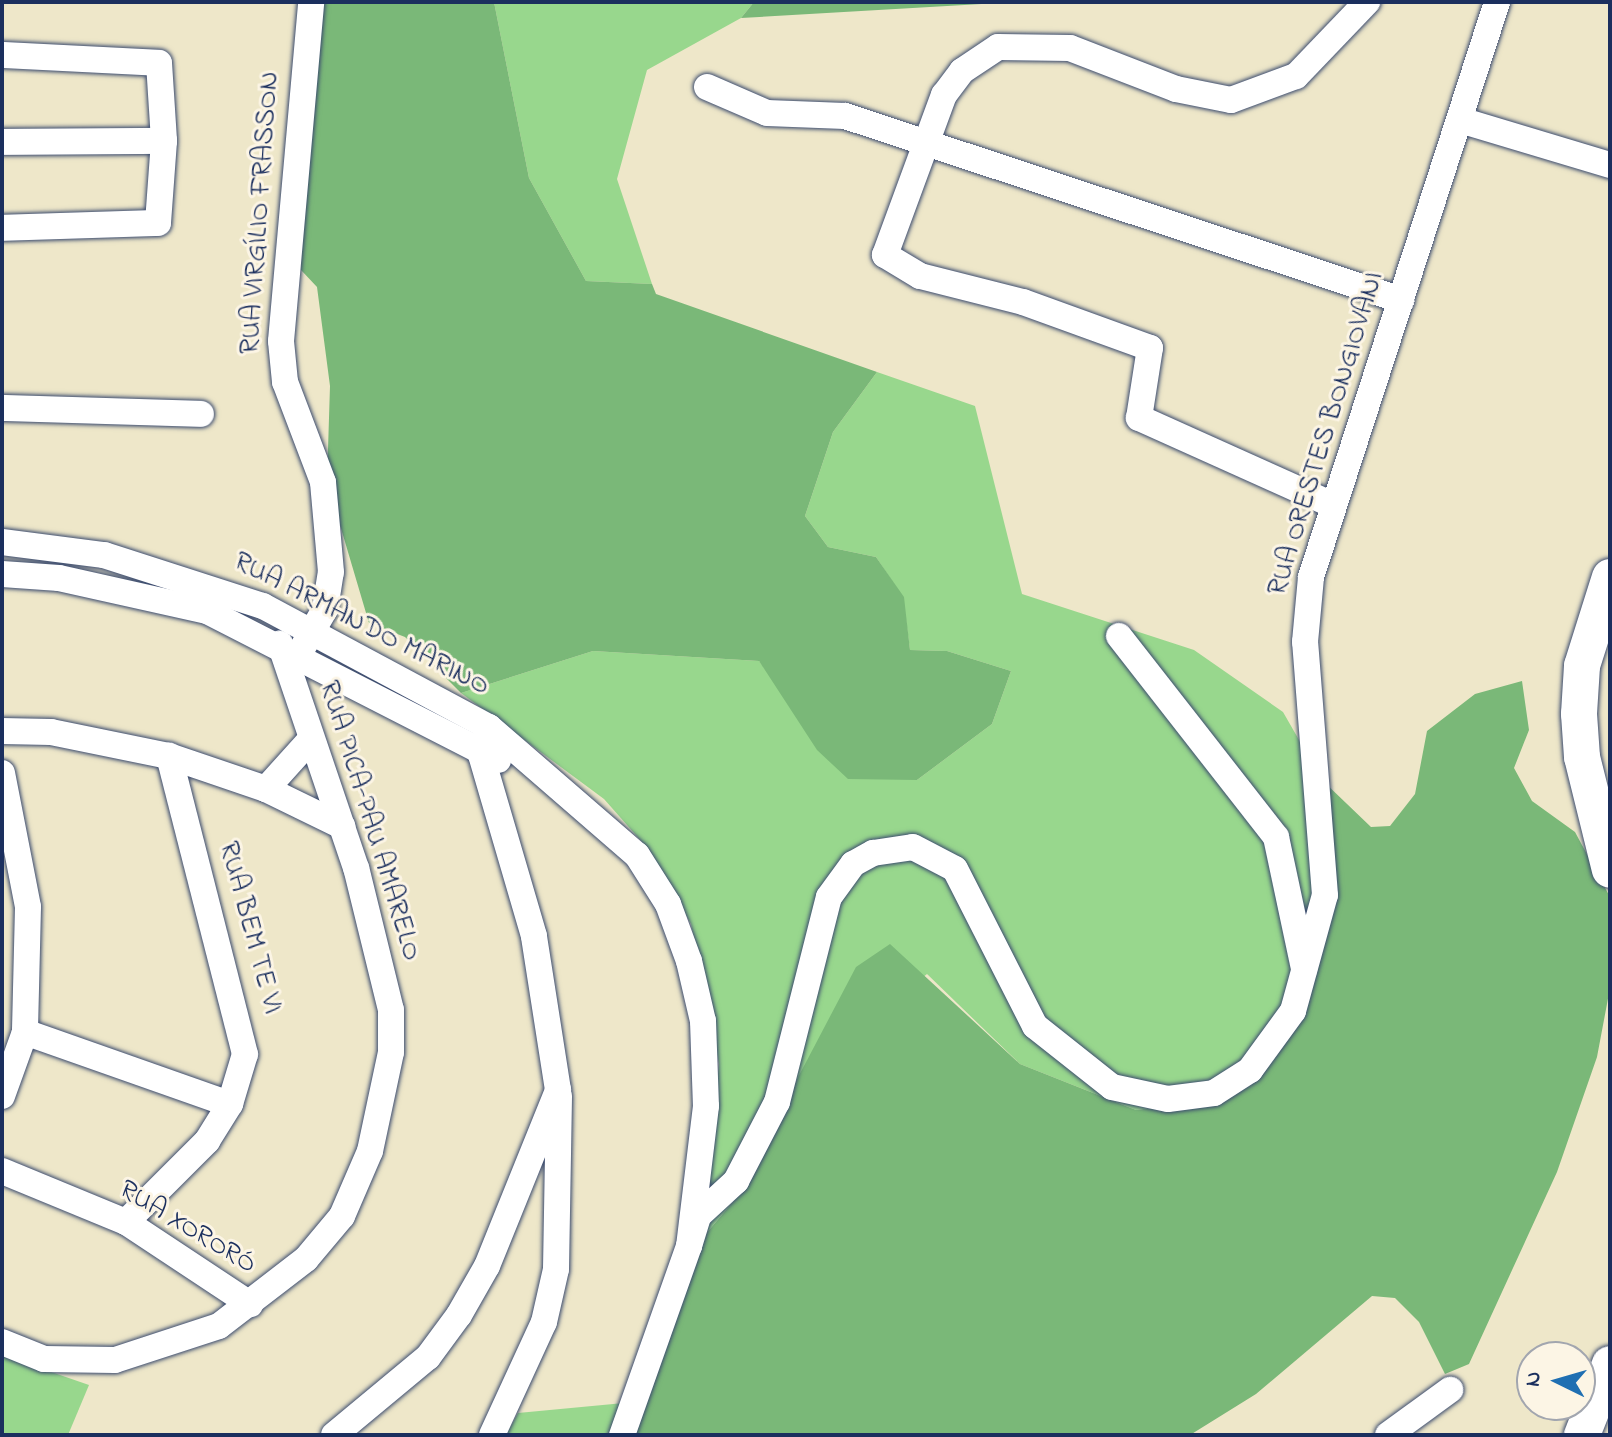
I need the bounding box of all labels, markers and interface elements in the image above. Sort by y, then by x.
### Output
street label: RUA VIRGÍLIO FRASSON [234,70,288,356]
street label: RUA ORESTES BONGIOVANI [1262,268,1392,600]
street label: RUA ARMANDO MARINO [227,546,495,704]
street label: RUA PICA-PAU AMARELO [310,677,428,965]
street label: RUA BEM TE VI [210,838,288,1018]
street label: RUA XORORÓ [112,1174,262,1282]
north arrow [1516,1341,1596,1421]
text: N [1517,1370,1551,1388]

